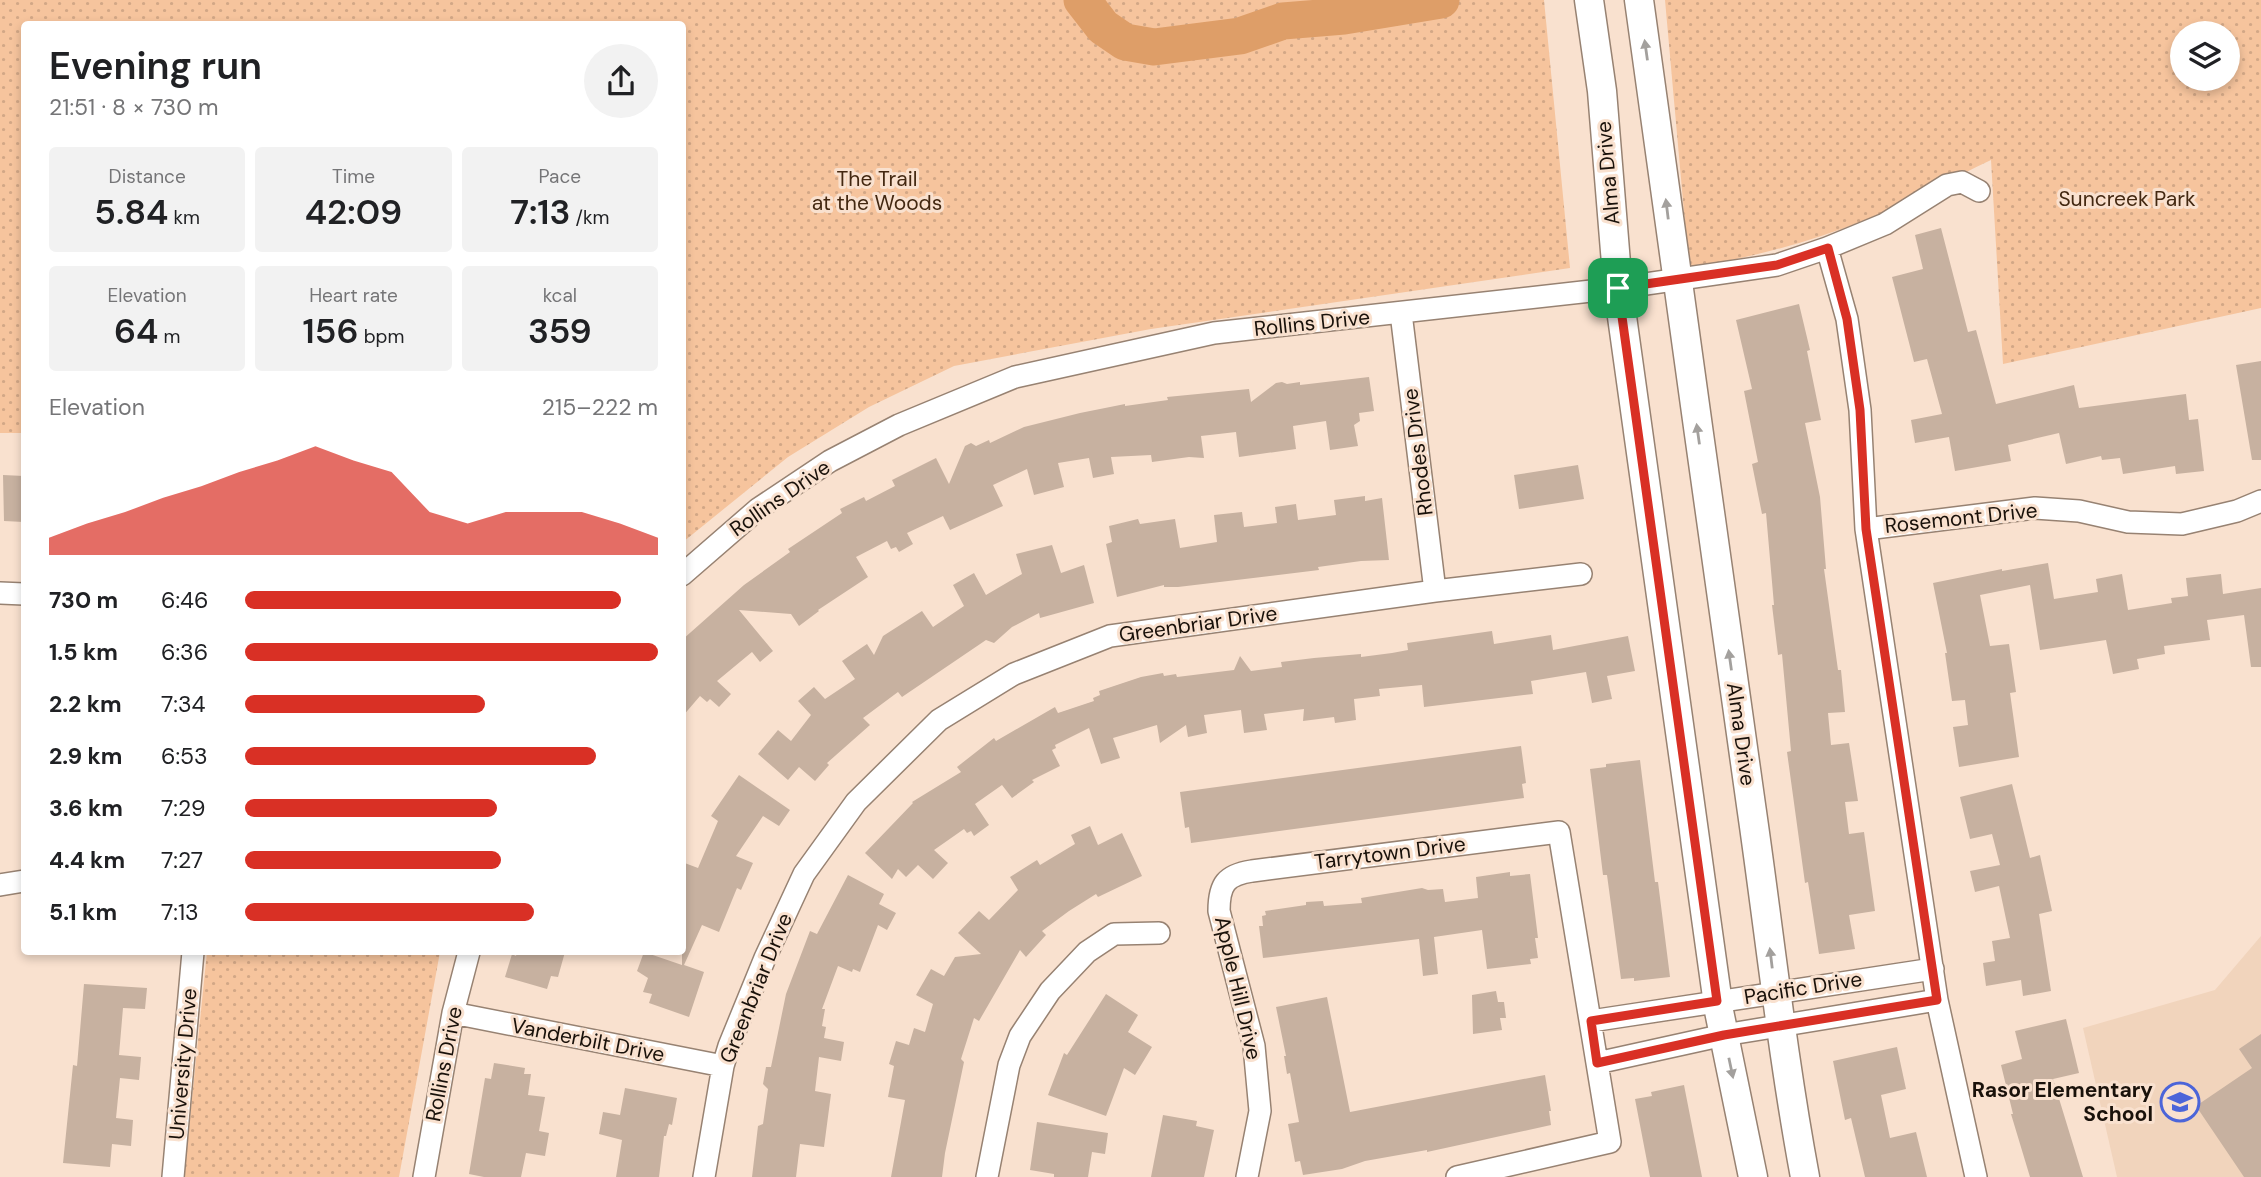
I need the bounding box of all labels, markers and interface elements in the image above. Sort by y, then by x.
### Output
map controls [2170,21,2240,91]
button: layers [2170,21,2240,91]
one-way arrow [1640,39,1651,61]
text: Evening run [49,41,262,91]
button: share [584,44,658,118]
text: 21:51 · 8 × 730 m [49,92,219,122]
street label: Alma Drive [1590,120,1626,226]
text: Distance [109,164,186,189]
text: Time [332,164,375,189]
text: Pace [539,164,581,189]
park label: The Trail at the Woods [812,165,942,217]
park label: Suncreek Park [2058,185,2196,213]
text: 5.84 [94,189,168,235]
text: 42:09 [305,189,402,235]
text: 7:13 [510,189,570,235]
one-way arrow [1661,198,1672,220]
text: km [168,205,200,230]
text: /km [570,205,609,230]
pin [1588,258,1648,318]
icon: arrive [1599,269,1637,307]
text: Elevation [108,283,187,308]
text: Heart rate [309,283,398,308]
text: kcal [543,283,577,308]
street label: Rollins Drive [1253,303,1372,343]
text: 64 [114,308,158,354]
text: 156 [303,308,359,354]
text: 359 [528,308,592,354]
text: m [158,324,180,349]
text: bpm [359,324,404,349]
street label: Rhodes Drive [1396,387,1440,517]
text: Elevation [49,392,145,422]
text: 215–222 m [542,392,658,422]
one-way arrow [1692,423,1703,445]
street label: Rollins Drive [724,453,836,543]
street label: Rosemont Drive [1883,496,2039,540]
text: 730 m [49,585,118,615]
text: 6:46 [161,585,209,615]
street label: Greenbriar Drive [1117,599,1279,649]
text: 1.5 km [49,637,118,667]
text: 6:36 [161,637,208,667]
one-way arrow [1725,648,1736,670]
street label: Alma Drive [1720,681,1762,788]
text: 2.2 km [49,689,122,719]
text: 7:34 [161,689,205,719]
text: 2.9 km [49,741,122,771]
text: 6:53 [161,741,208,771]
text: 3.6 km [49,793,123,823]
text: 7:29 [161,793,205,823]
street label: Tarrytown Drive [1313,830,1467,876]
text: 4.4 km [49,845,125,875]
text: 7:27 [161,845,203,875]
text: 5.1 km [49,897,117,927]
text: 7:13 [161,897,199,927]
street label: Greenbriar Drive [713,909,799,1067]
street label: Apple Hill Drive [1208,913,1268,1063]
one-way arrow [1765,947,1776,969]
street label: Pacific Drive [1742,965,1864,1011]
street label: University Drive [162,987,204,1141]
street label: Rollins Drive [419,1004,469,1124]
street label: Vanderbilt Drive [509,1011,667,1069]
one-way arrow [1725,1057,1736,1079]
place label: Rasor Elementary School [1972,1076,2153,1128]
school or university icon: Rasor Elementary School [2159,1081,2201,1123]

